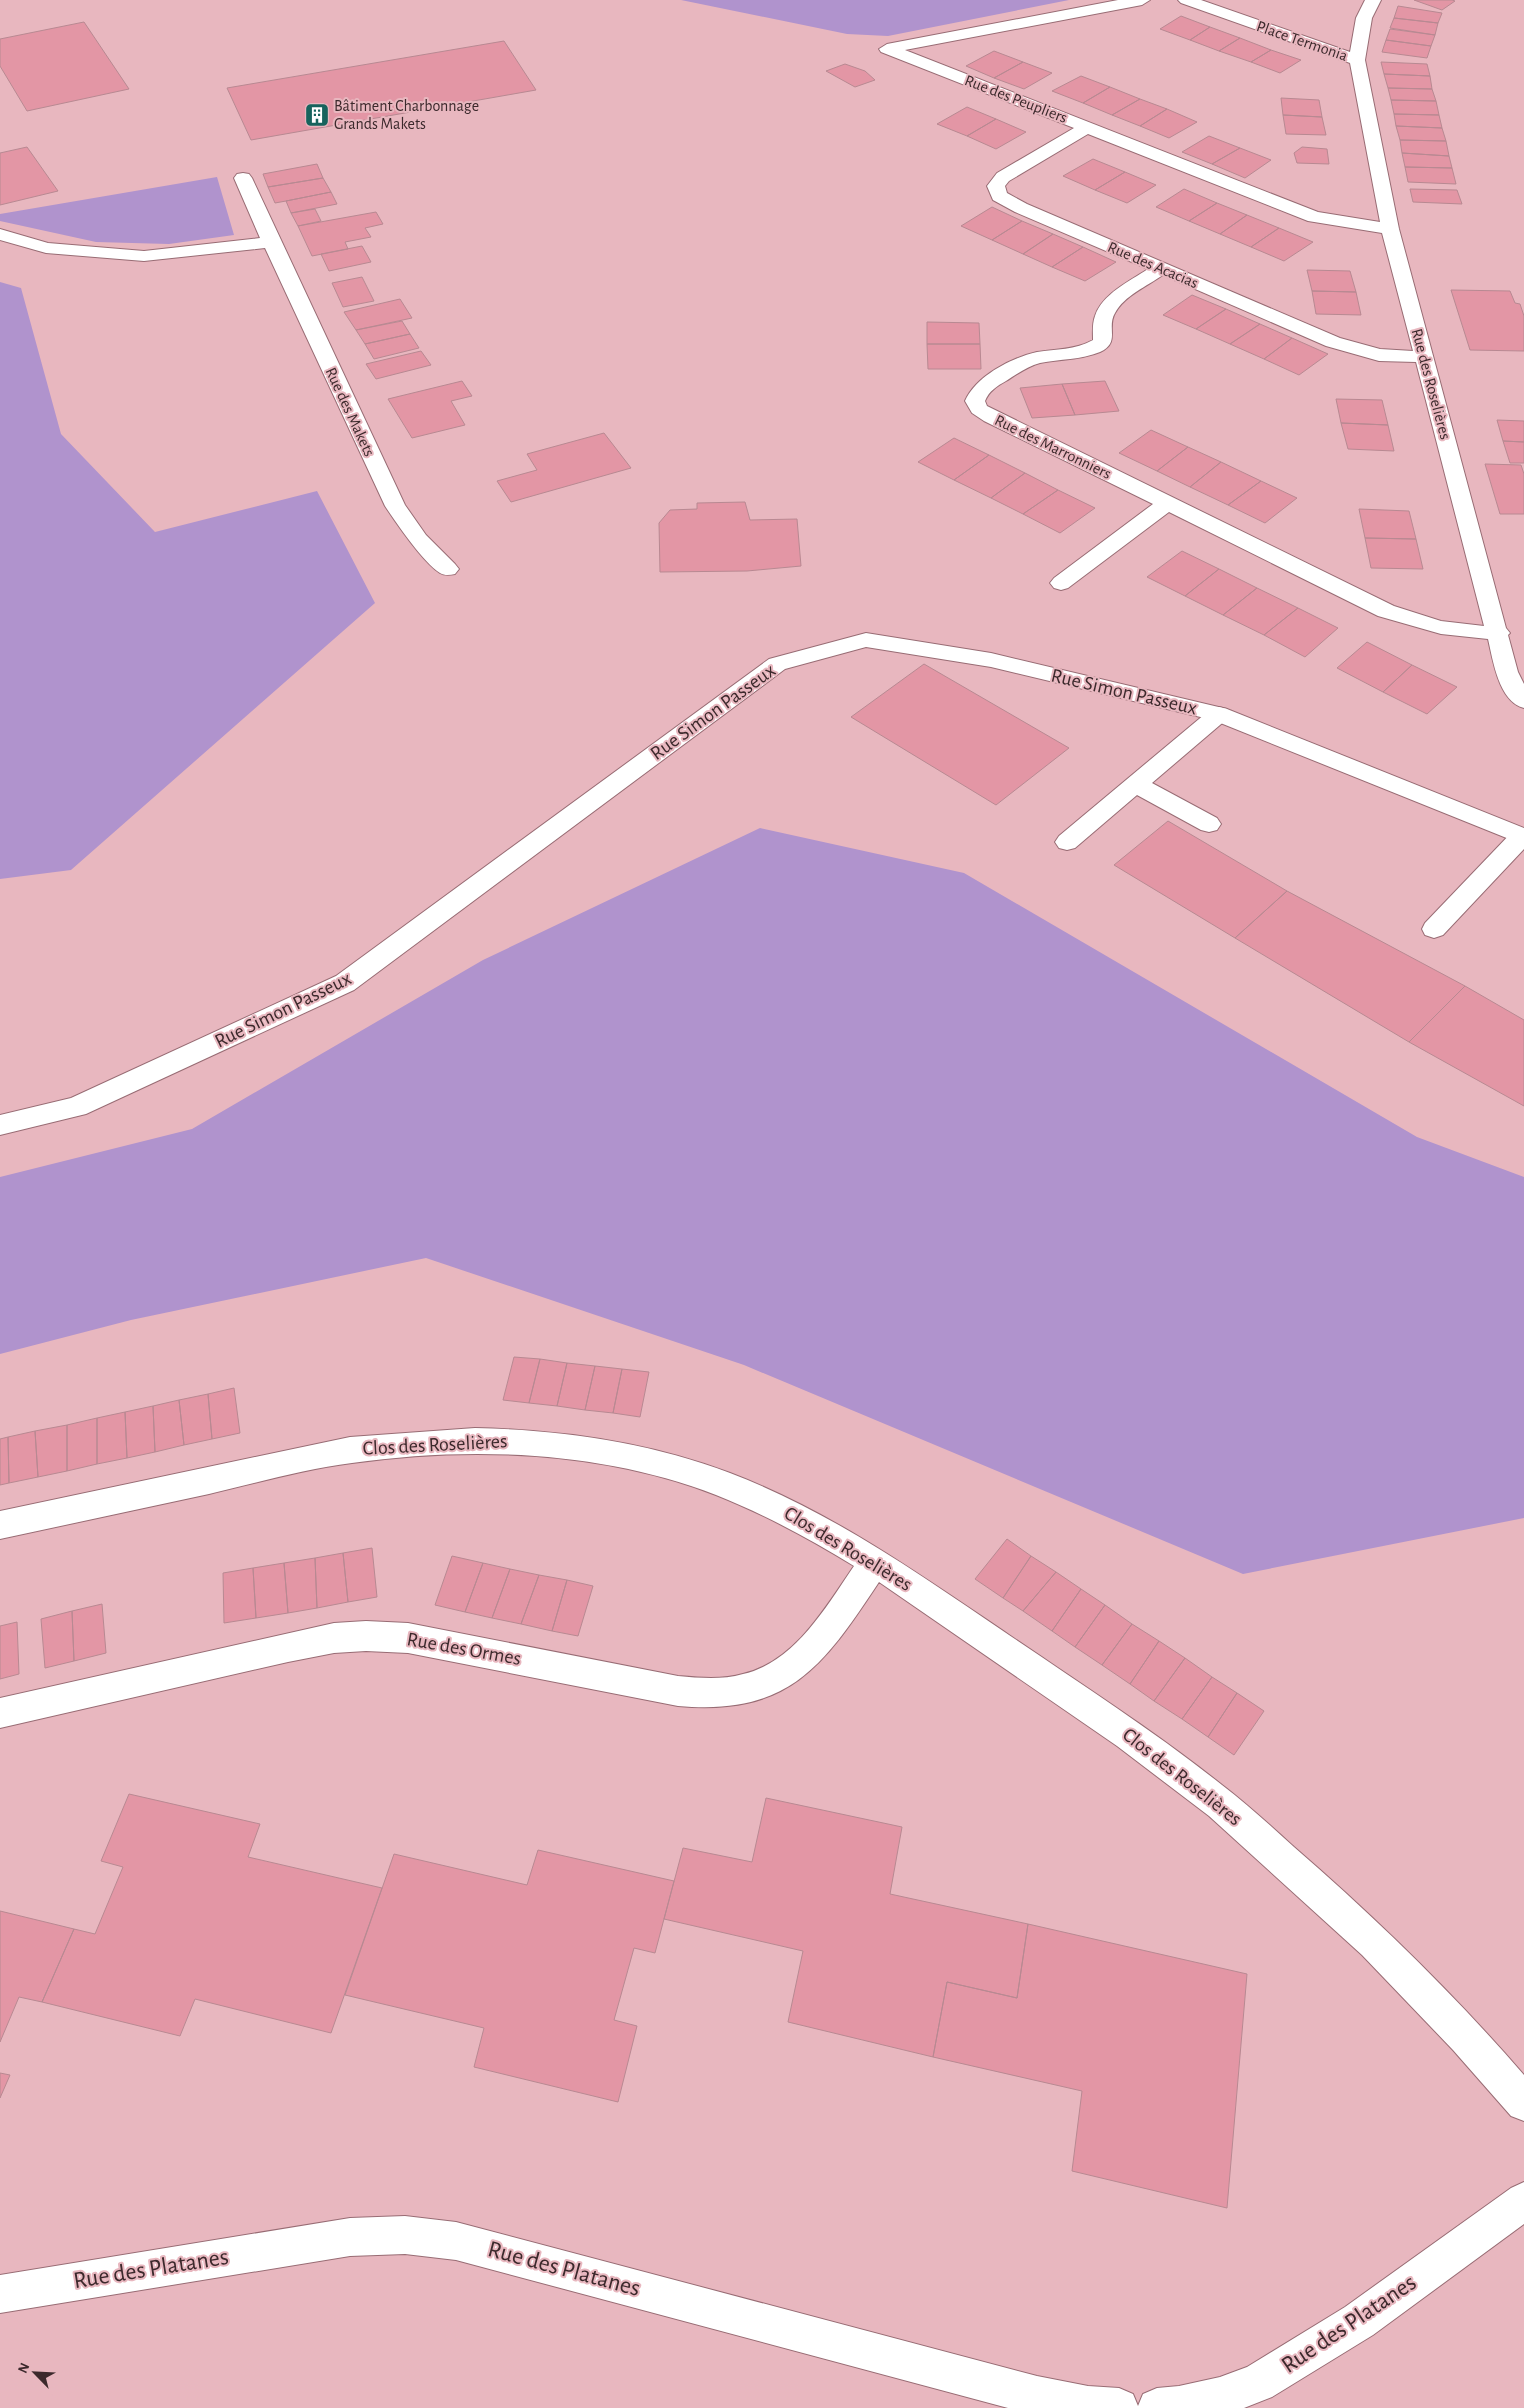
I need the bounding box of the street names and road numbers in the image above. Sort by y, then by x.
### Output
street label: Place Termonia [1254,18,1350,64]
street label: Rue des Peupliers [962,72,1070,126]
street label: Rue des Acacias [1105,239,1201,291]
street label: Rue des Roselières [1409,327,1454,441]
street label: Rue des Makets [322,365,378,459]
street label: Rue des Marronniers [992,412,1114,482]
street label: Rue Simon Passeux [647,660,779,764]
street label: Rue Simon Passeux [1049,666,1199,719]
street label: Rue Simon Passeux [212,968,355,1052]
street label: Clos des Roselières [362,1431,508,1459]
street label: Clos des Roselières [781,1503,915,1595]
street label: Rue des Ormes [405,1629,523,1669]
street label: Clos des Roselières [1119,1724,1245,1830]
street label: Rue des Platanes [485,2237,643,2301]
street label: Rue des Platanes [72,2245,230,2293]
street label: Rue des Platanes [1277,2270,1421,2378]

